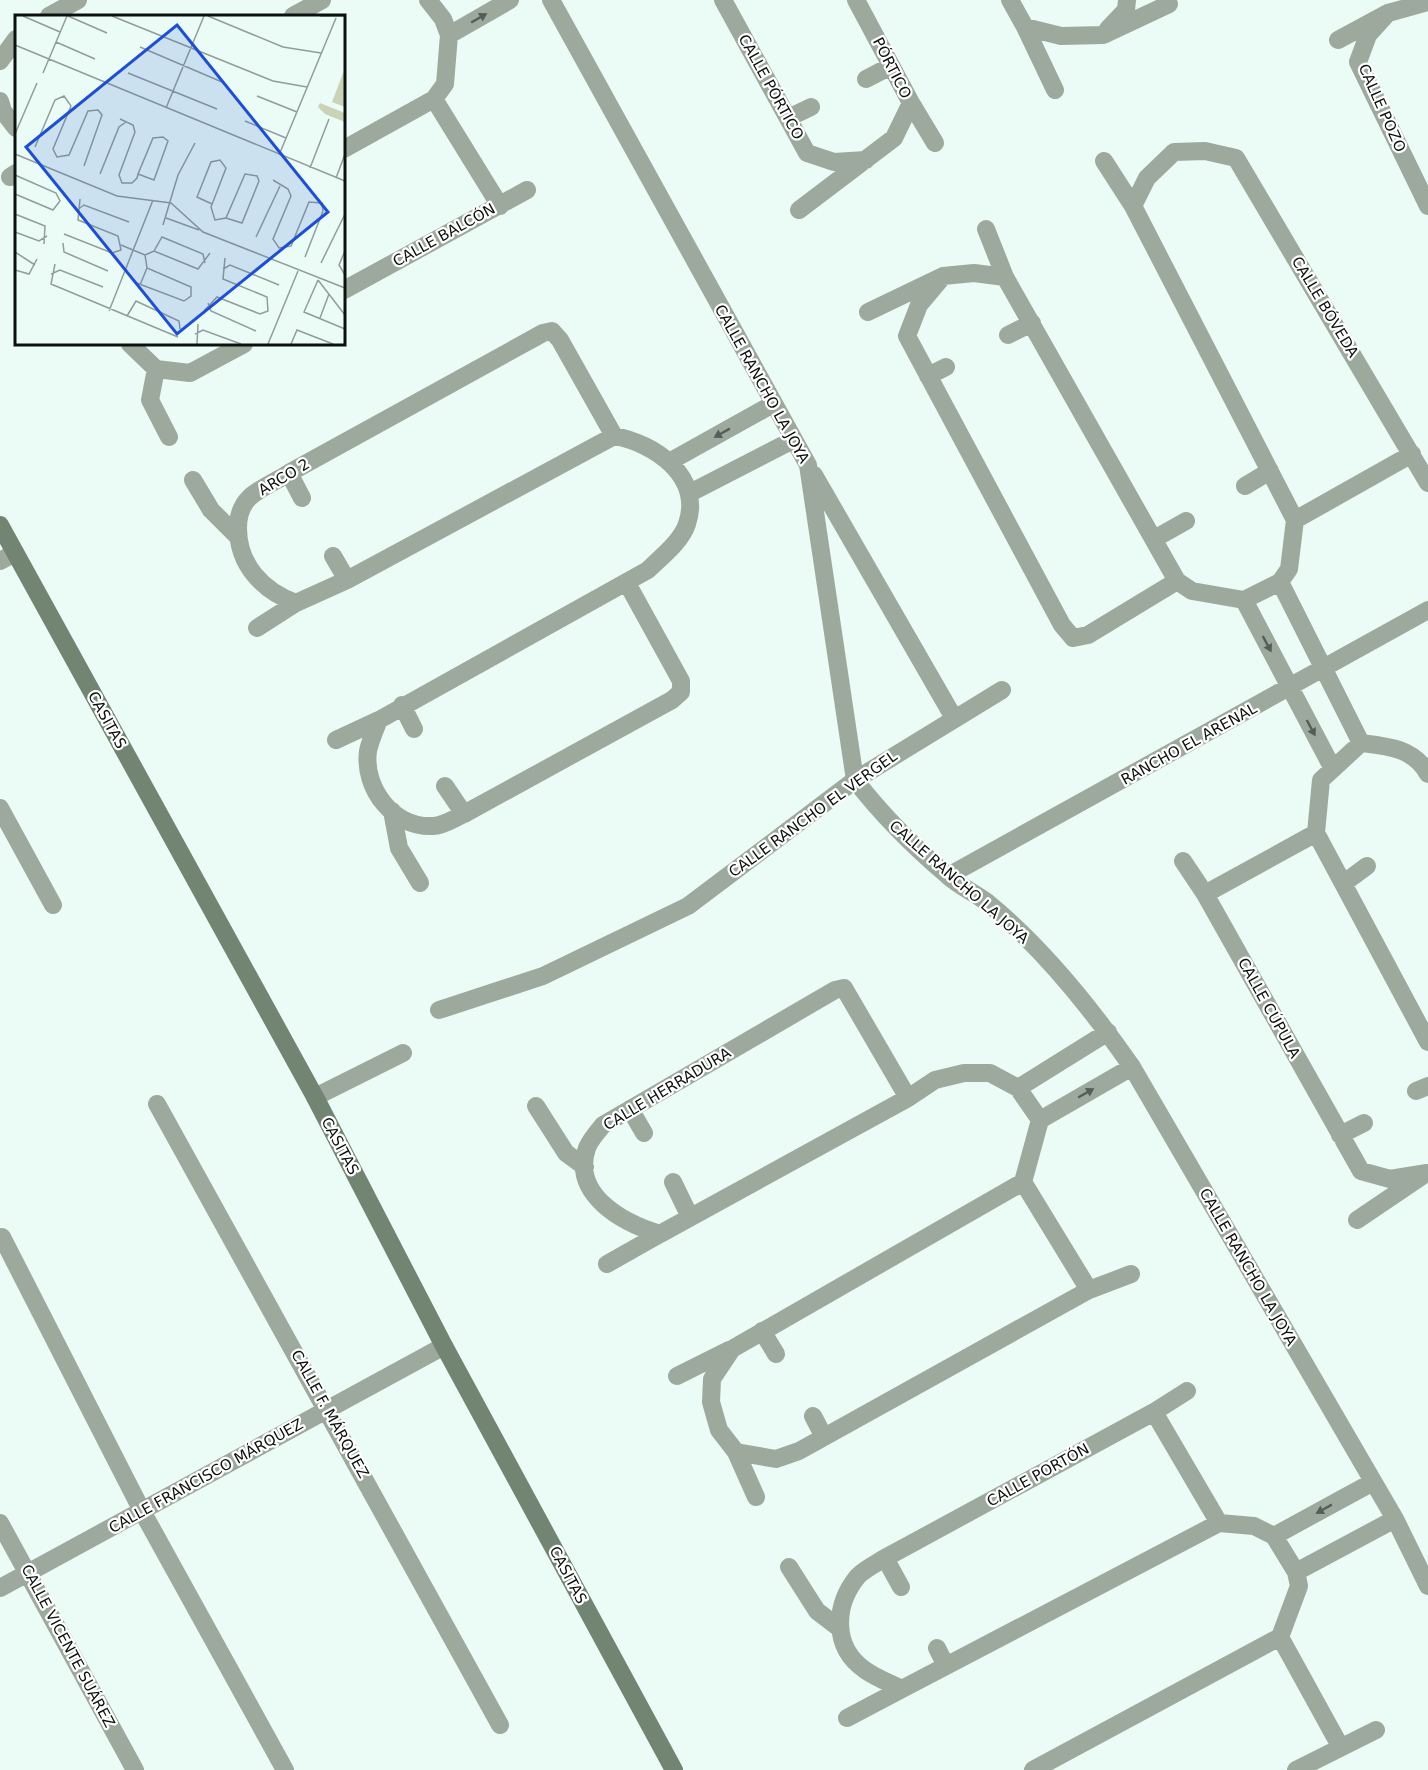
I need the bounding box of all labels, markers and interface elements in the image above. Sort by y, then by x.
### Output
one-way arrow [471,12,487,23]
inset map [15,15,345,345]
street label: CALLE PÓRTICO [735,31,808,143]
street label: PÓRTICO [869,34,916,102]
street label: CALLE POZO [1355,61,1409,155]
street label: CALLE BALCÓN [389,199,498,271]
street label: CALLE BÓVEDA [1288,253,1363,361]
street label: CALLE RANCHO LA JOYA [711,301,814,467]
one-way arrow [714,427,730,438]
street label: ARCO 2 [255,455,313,499]
one-way arrow [1262,636,1272,653]
street label: CASITAS [84,688,130,752]
street label: RANCHO EL ARENAL [1118,699,1260,789]
one-way arrow [1306,720,1316,737]
street label: CALLE RANCHO EL VERGEL [725,747,901,881]
street label: CALLE RANCHO LA JOYA [886,817,1033,948]
street label: CALLE CÚPULA [1234,954,1305,1062]
street label: CALLE HERRADURA [600,1043,735,1134]
one-way arrow [1077,1089,1094,1099]
street label: CASITAS [317,1114,363,1178]
street label: CALLE RANCHO LA JOYA [1196,1185,1301,1350]
street label: CALLE F. MÁRQUEZ [287,1346,374,1481]
street label: CALLE FRANCISCO MÁRQUEZ [105,1414,306,1537]
street label: CALLE PORTÓN [983,1439,1092,1511]
one-way arrow [1315,1504,1332,1514]
street label: CASITAS [545,1543,591,1607]
street label: CALLE VICENTE SUÁREZ [17,1561,120,1731]

